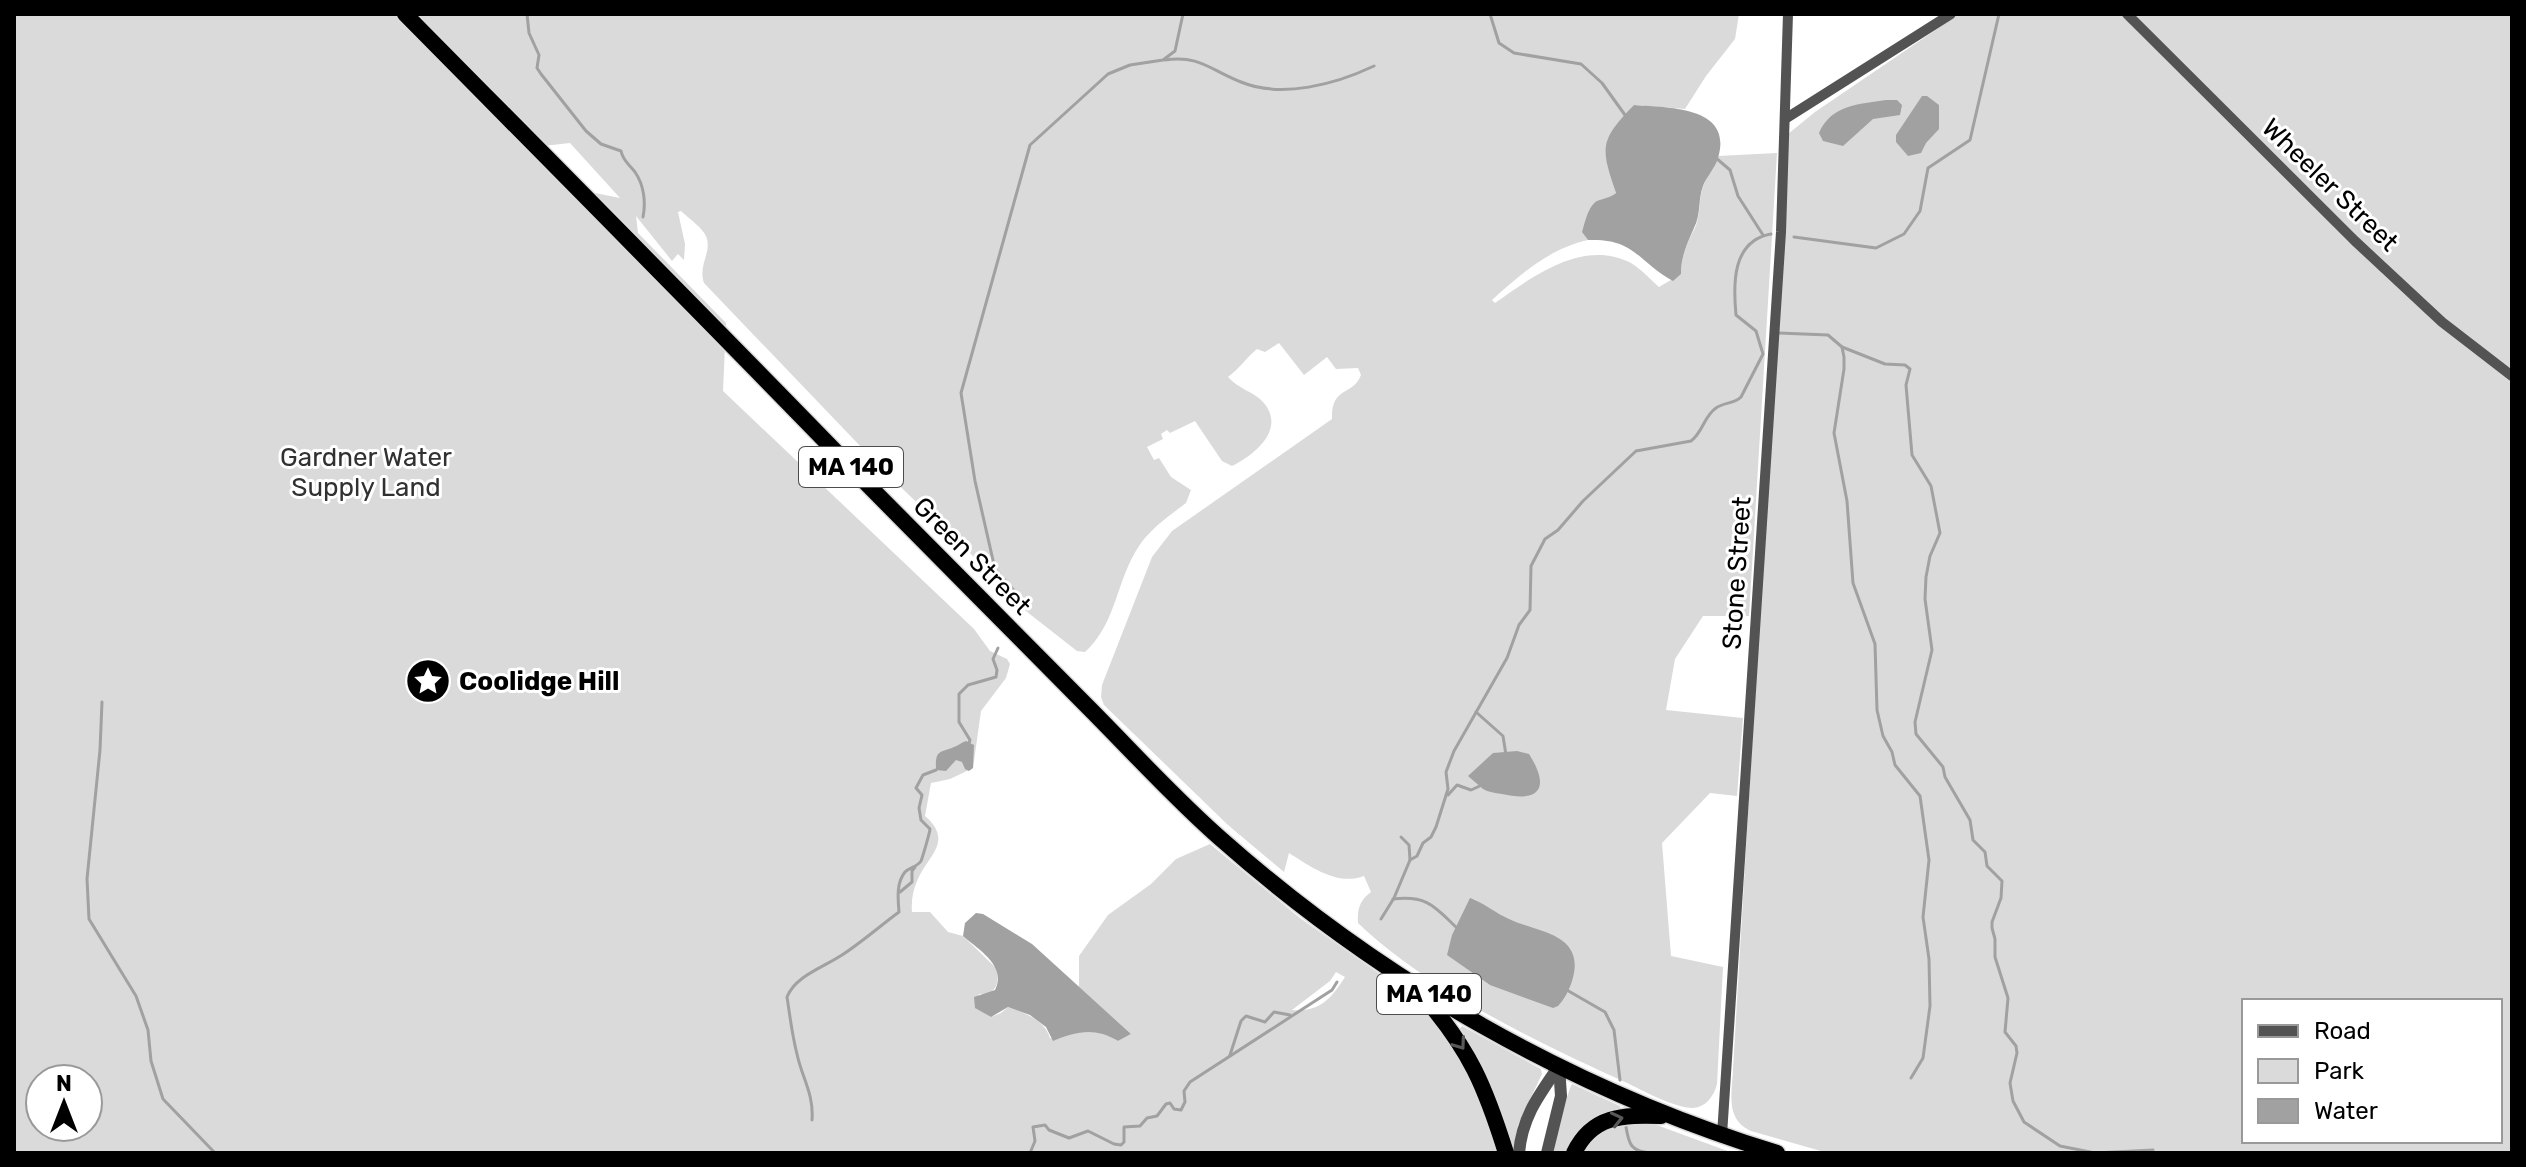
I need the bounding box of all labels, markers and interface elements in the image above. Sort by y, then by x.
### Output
street label: Wheeler Street [2255,112,2405,258]
park label: Gardner Water Supply Land [280,442,452,503]
road number: MA 140 [799,447,903,487]
street label: Green Street [907,491,1037,621]
street label: Stone Street [1716,496,1758,650]
place icon: Coolidge Hill [404,657,452,705]
place label: Coolidge Hill [459,666,619,697]
road number: MA 140 [1377,974,1481,1014]
legend [2242,999,2502,1143]
text: Road [2314,1017,2371,1045]
one-way arrow [1450,1036,1465,1050]
text: Park [2314,1057,2365,1085]
north arrow [24,1063,104,1143]
text: N [56,1070,72,1097]
text: Water [2314,1097,2378,1125]
one-way arrow [1609,1111,1623,1128]

